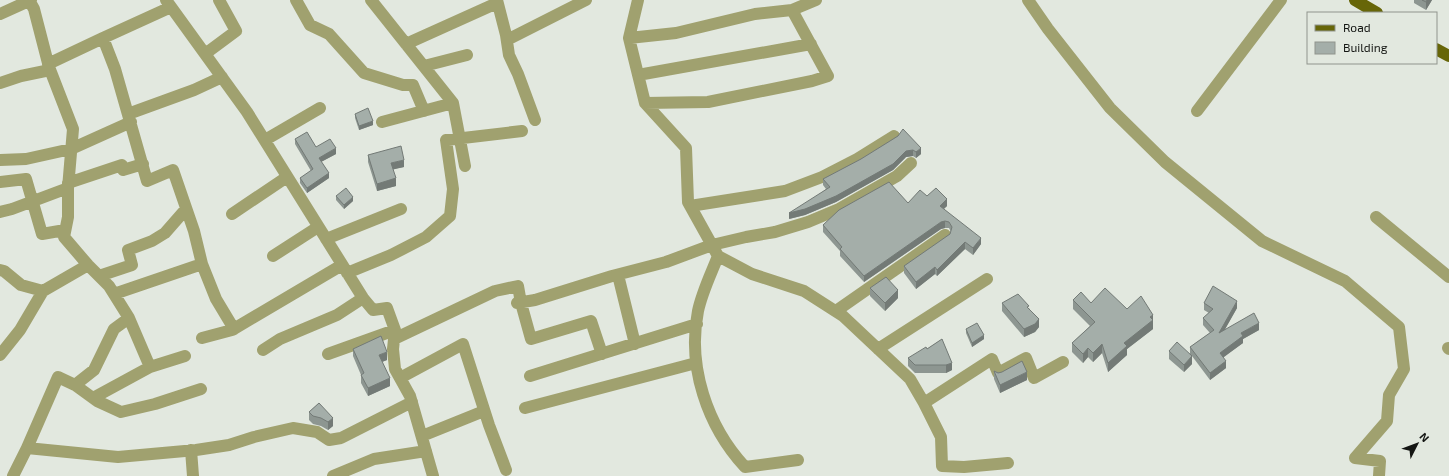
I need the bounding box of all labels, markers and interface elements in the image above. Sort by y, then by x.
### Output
legend [1307,12,1437,64]
text: Road [1343,20,1371,34]
text: Building [1343,40,1388,54]
north arrow [1397,424,1437,464]
text: N [1417,430,1432,444]

